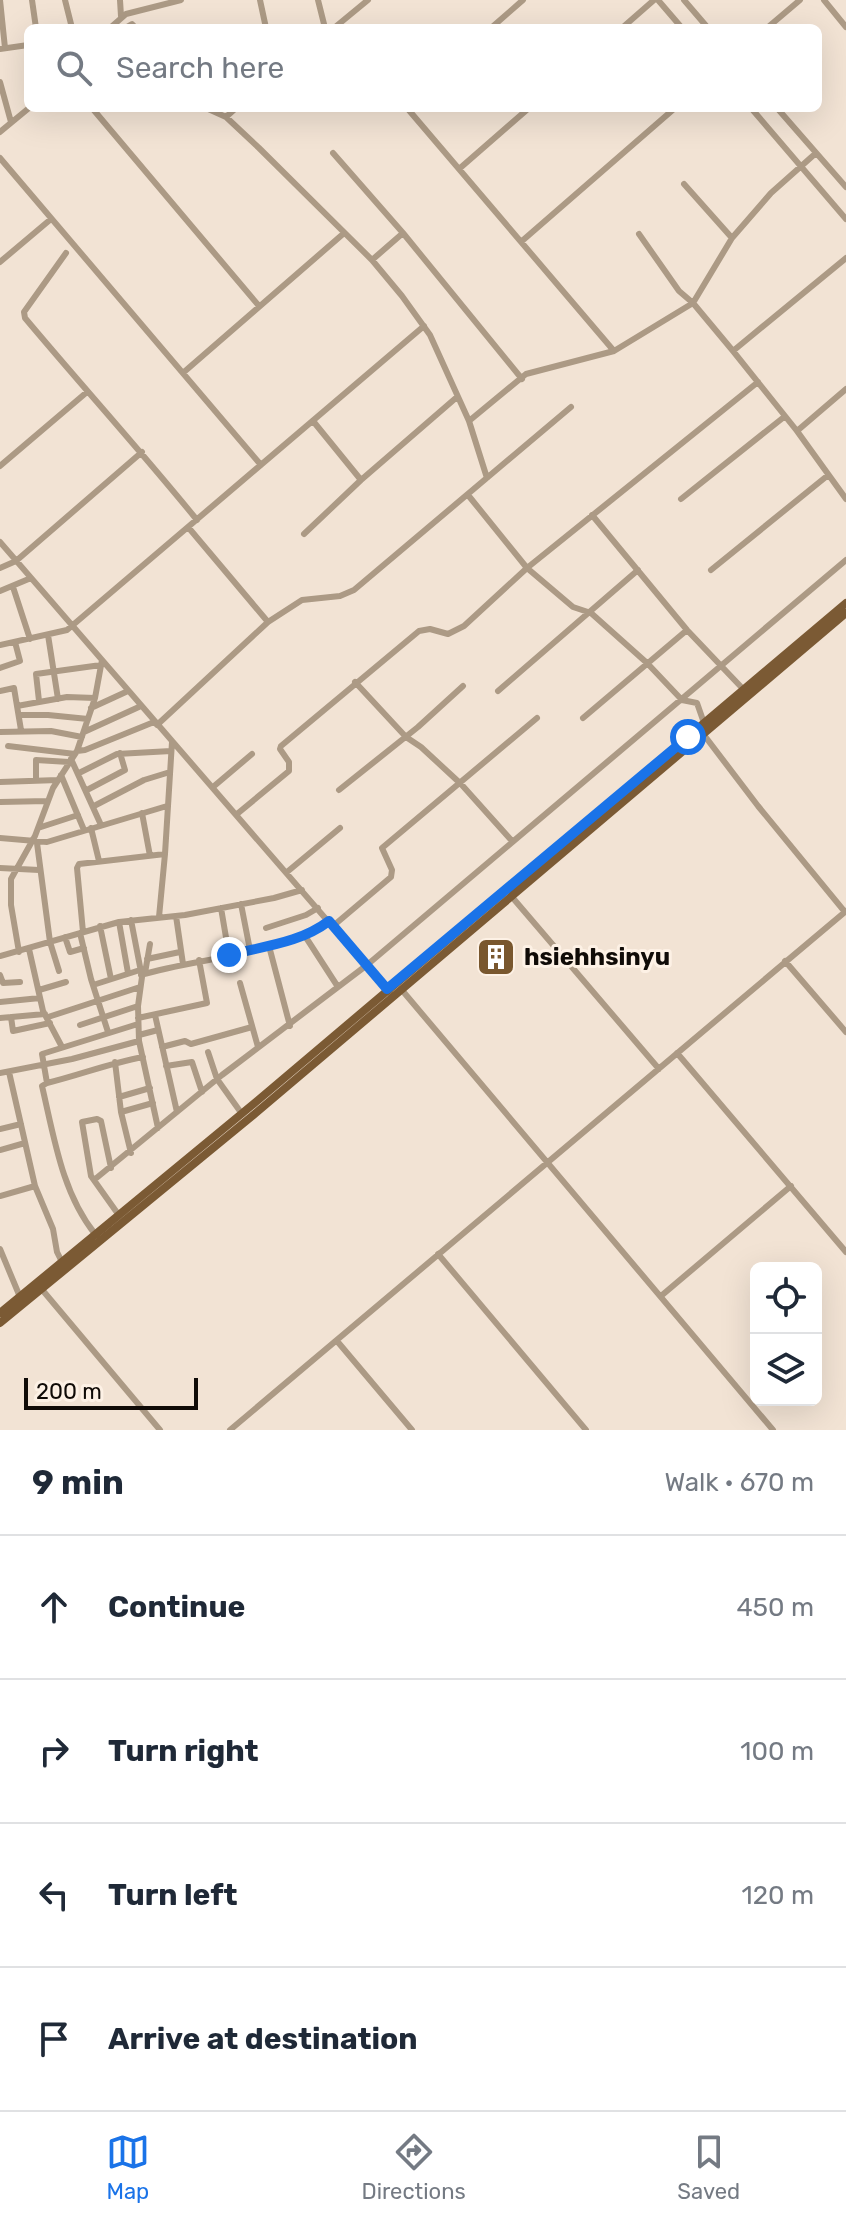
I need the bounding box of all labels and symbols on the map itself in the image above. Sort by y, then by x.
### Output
route start [670,719,706,755]
building icon: hsiehhsinyu [475,936,517,978]
route end [211,937,247,973]
place label: hsiehhsinyu [524,943,670,971]
scale bar [24,1374,198,1410]

